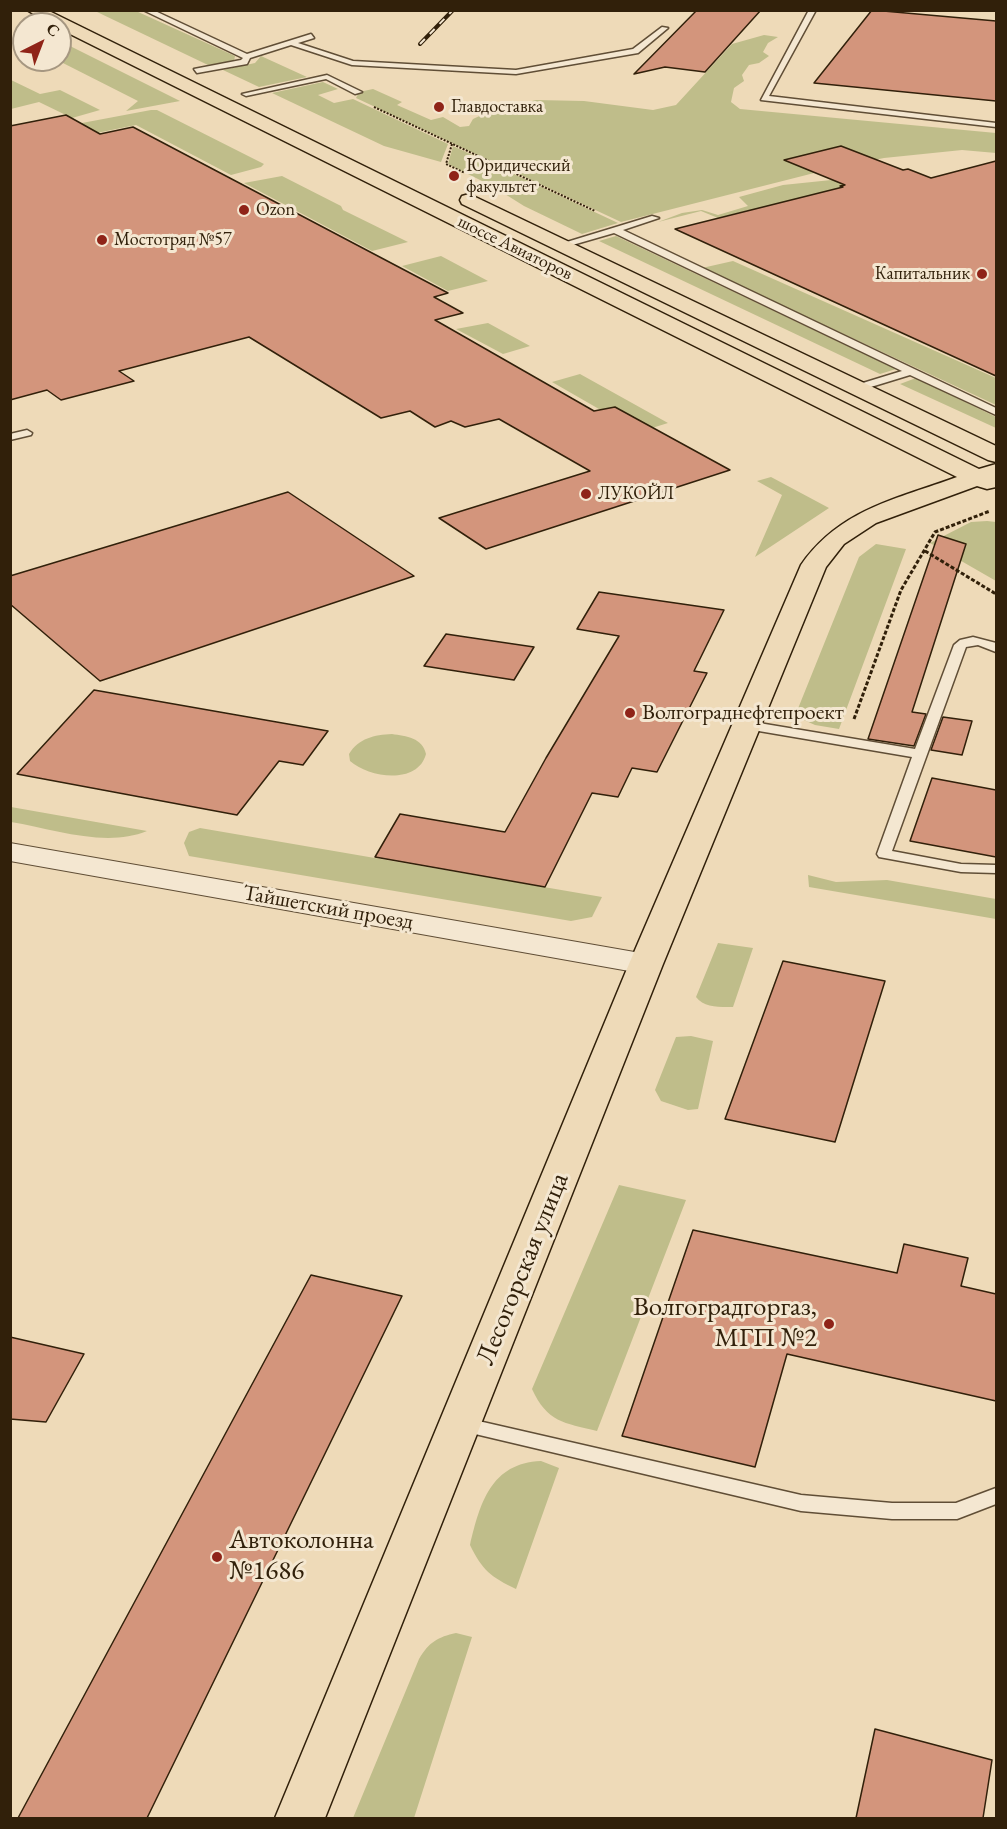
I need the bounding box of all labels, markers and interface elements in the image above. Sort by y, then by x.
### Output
north arrow [12,12,72,72]
text: С [42,18,64,41]
place label: Главдоставка [451,96,543,118]
marker: Главдоставка [432,100,446,114]
place label: Юридический факультет [466,155,571,198]
marker: Юридический факультет [447,169,461,183]
place label: Ozon [256,199,295,221]
marker: Ozon [237,203,251,217]
street label: шоссе Авиаторов [454,211,576,285]
place label: Мостотряд №57 [114,229,232,251]
marker: Мостотряд №57 [95,233,109,247]
place label: Капитальник [875,263,970,285]
marker: Капитальник [975,267,989,281]
place label: ЛУКОЙЛ [598,483,674,505]
marker: ЛУКОЙЛ [579,487,593,501]
place label: Волгограднефтепроект [642,700,844,726]
marker: Волгограднефтепроект [623,706,637,720]
street label: Тайшетский проезд [241,880,415,936]
street label: Лесогорская улица [470,1168,576,1370]
place label: Волгоградгоргаз, МГП №2 [633,1292,817,1355]
marker: Волгоградгоргаз, МГП №2 [822,1317,836,1331]
place label: Автоколонна №1686 [229,1525,374,1588]
marker: Автоколонна №1686 [210,1550,224,1564]

